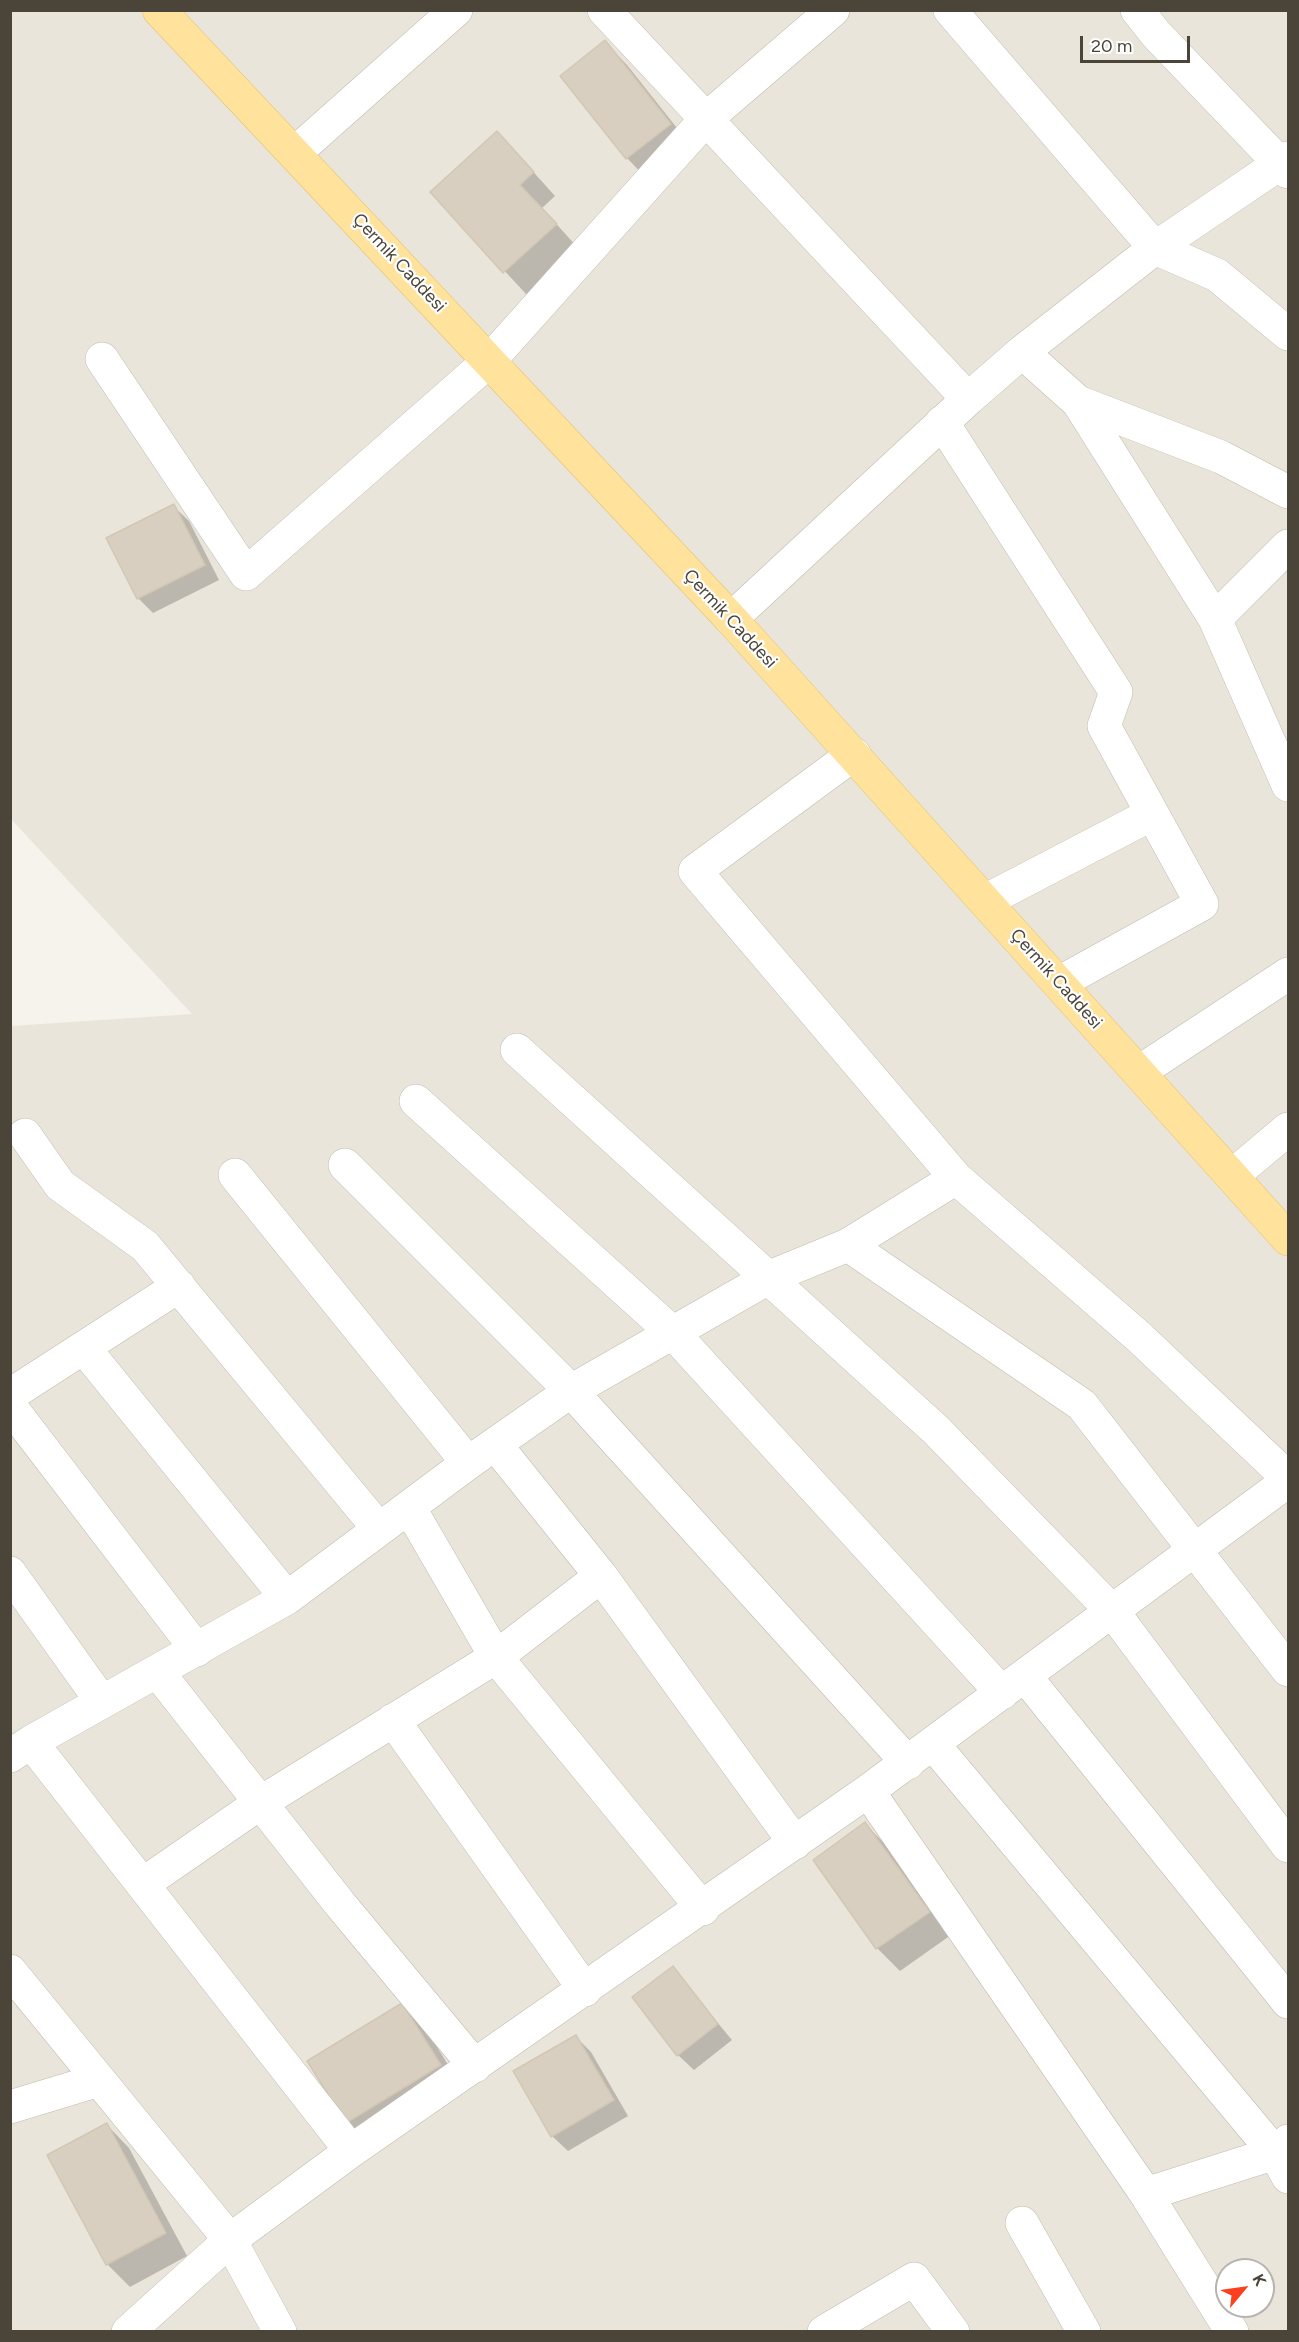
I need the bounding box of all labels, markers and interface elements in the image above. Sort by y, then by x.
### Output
scale bar [1083,24,1192,62]
text: 20 m [1091,35,1132,57]
street label: Çermik Caddesi [348,209,450,317]
street label: Çermik Caddesi [679,565,781,673]
street label: Çermik Caddesi [1005,925,1107,1033]
north arrow [1215,2258,1275,2318]
text: K [1249,2271,1270,2289]

